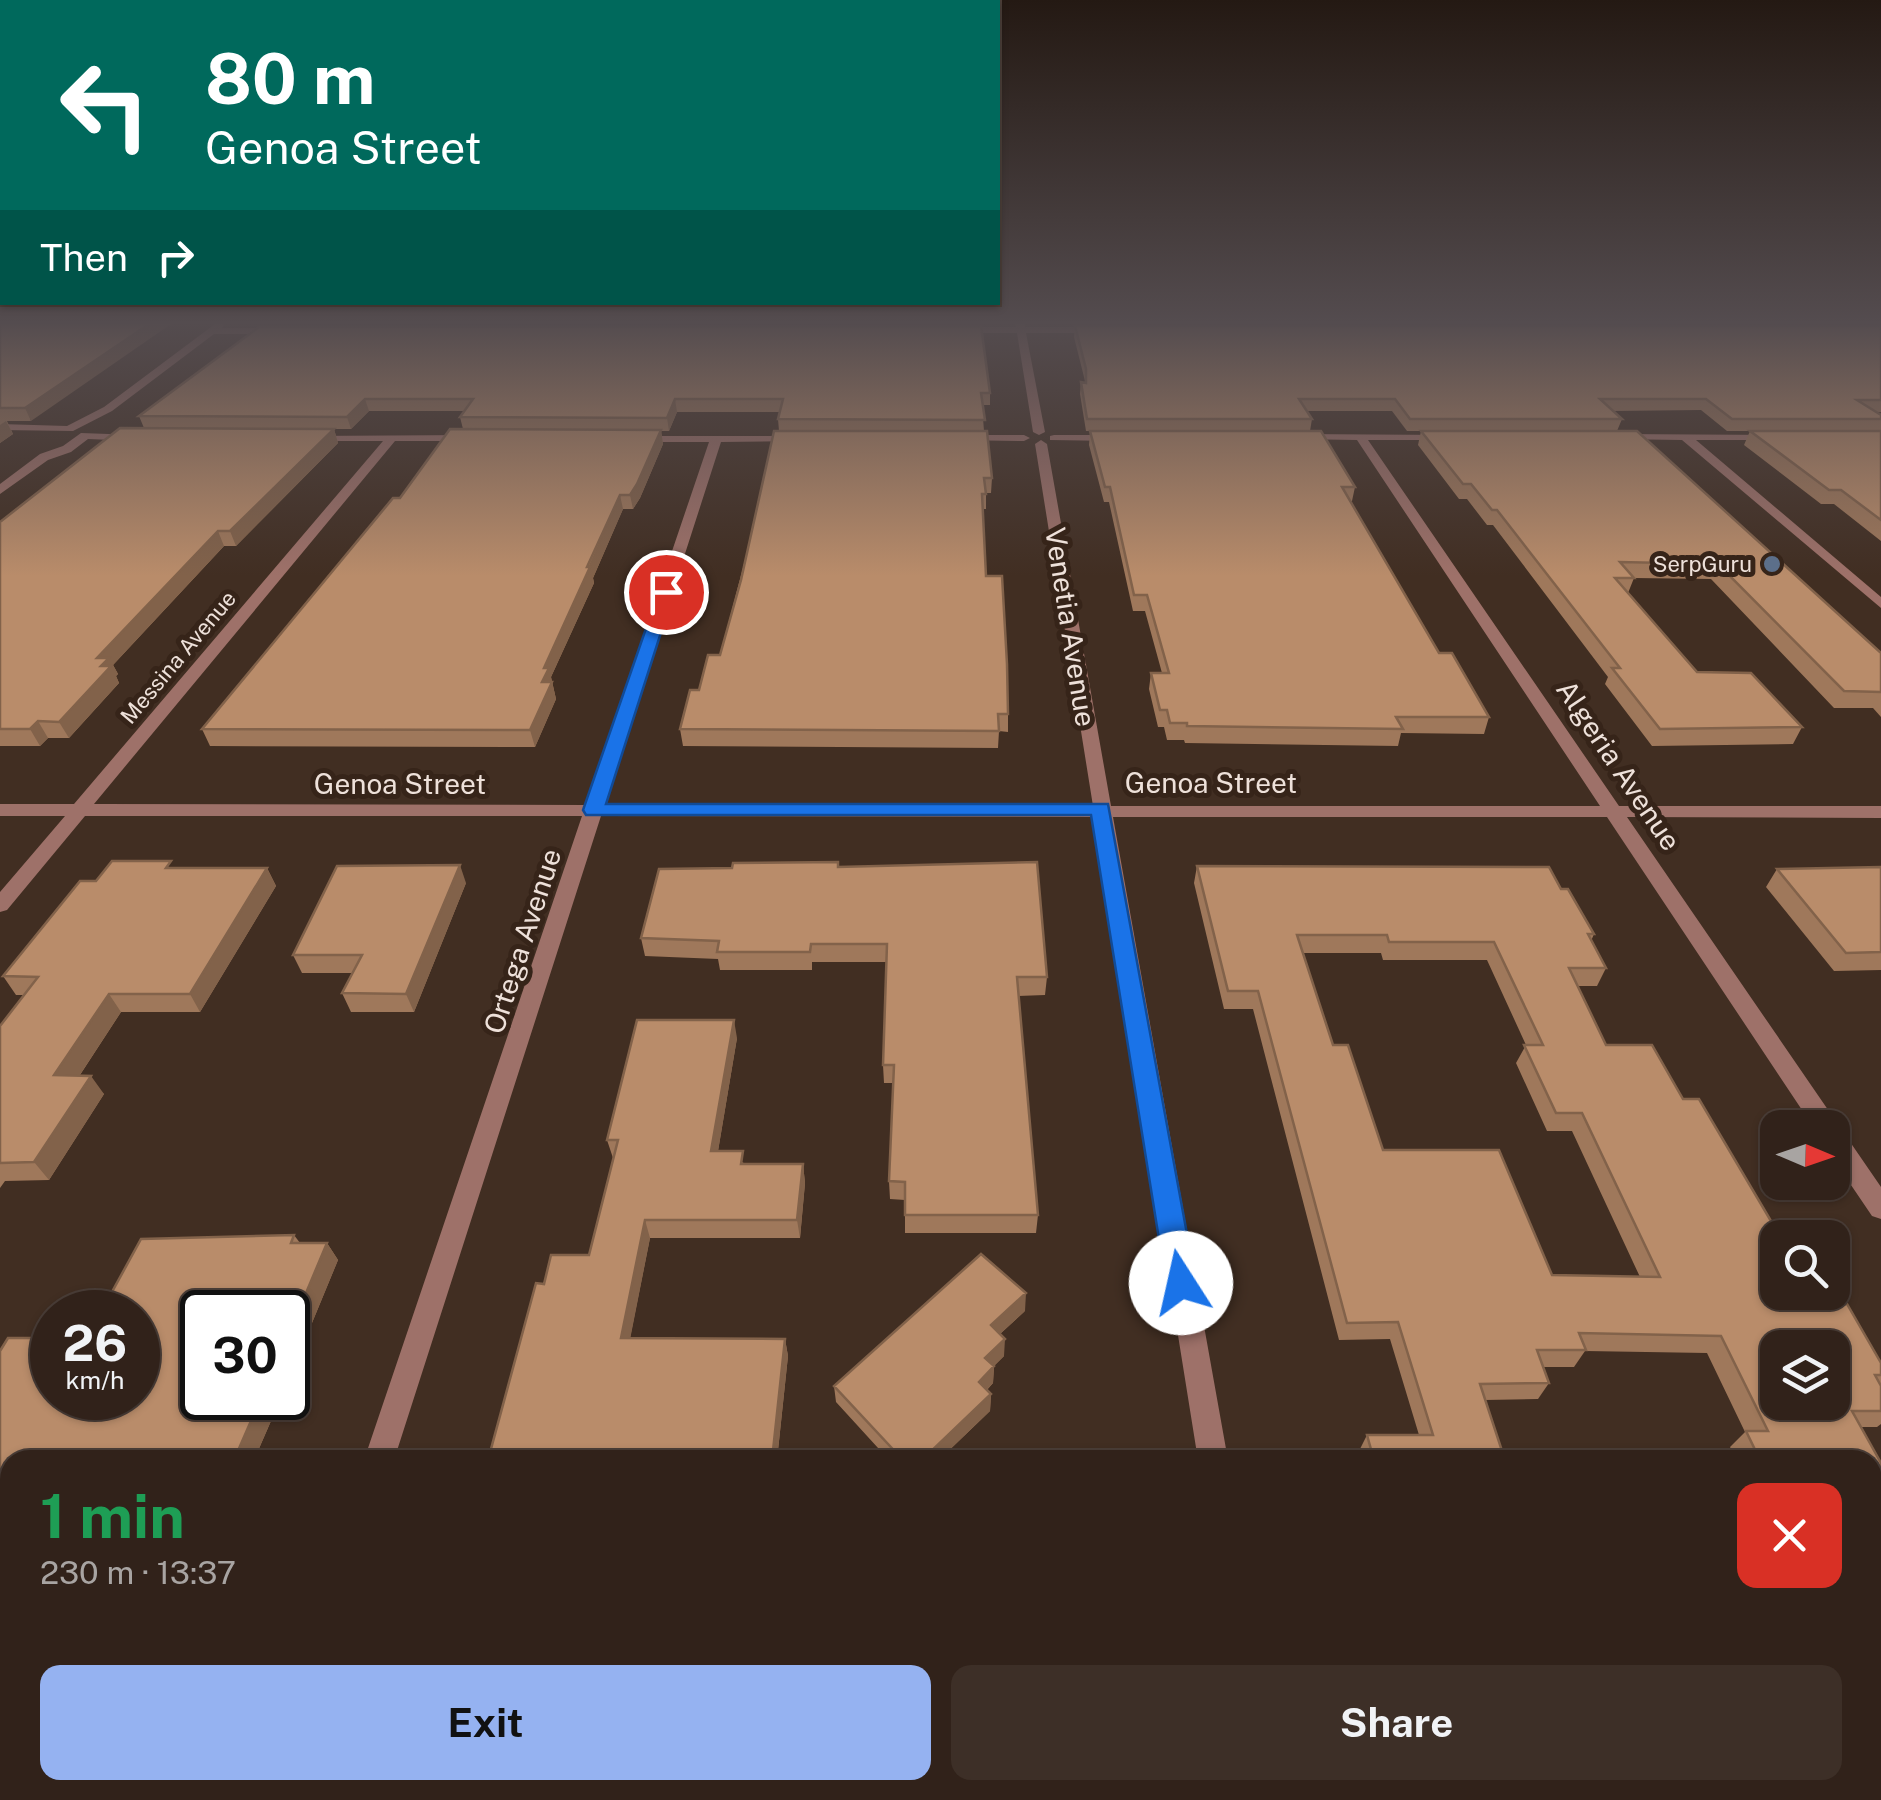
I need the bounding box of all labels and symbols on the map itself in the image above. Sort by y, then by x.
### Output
street label: Venetia Avenue [1039,525,1103,729]
pin [624,550,709,635]
place label: SerpGuru [1653,551,1752,577]
marker: SerpGuru [1761,553,1783,575]
street label: Messina Avenue [115,585,241,729]
street label: Algeria Avenue [1550,674,1688,856]
street label: Genoa Street [1125,766,1297,799]
street label: Genoa Street [314,767,486,800]
street label: Ortega Avenue [477,844,567,1038]
north arrow [1760,1110,1850,1200]
position arrow [1129,1231,1233,1335]
speed limit sign: 30 [180,1290,310,1420]

